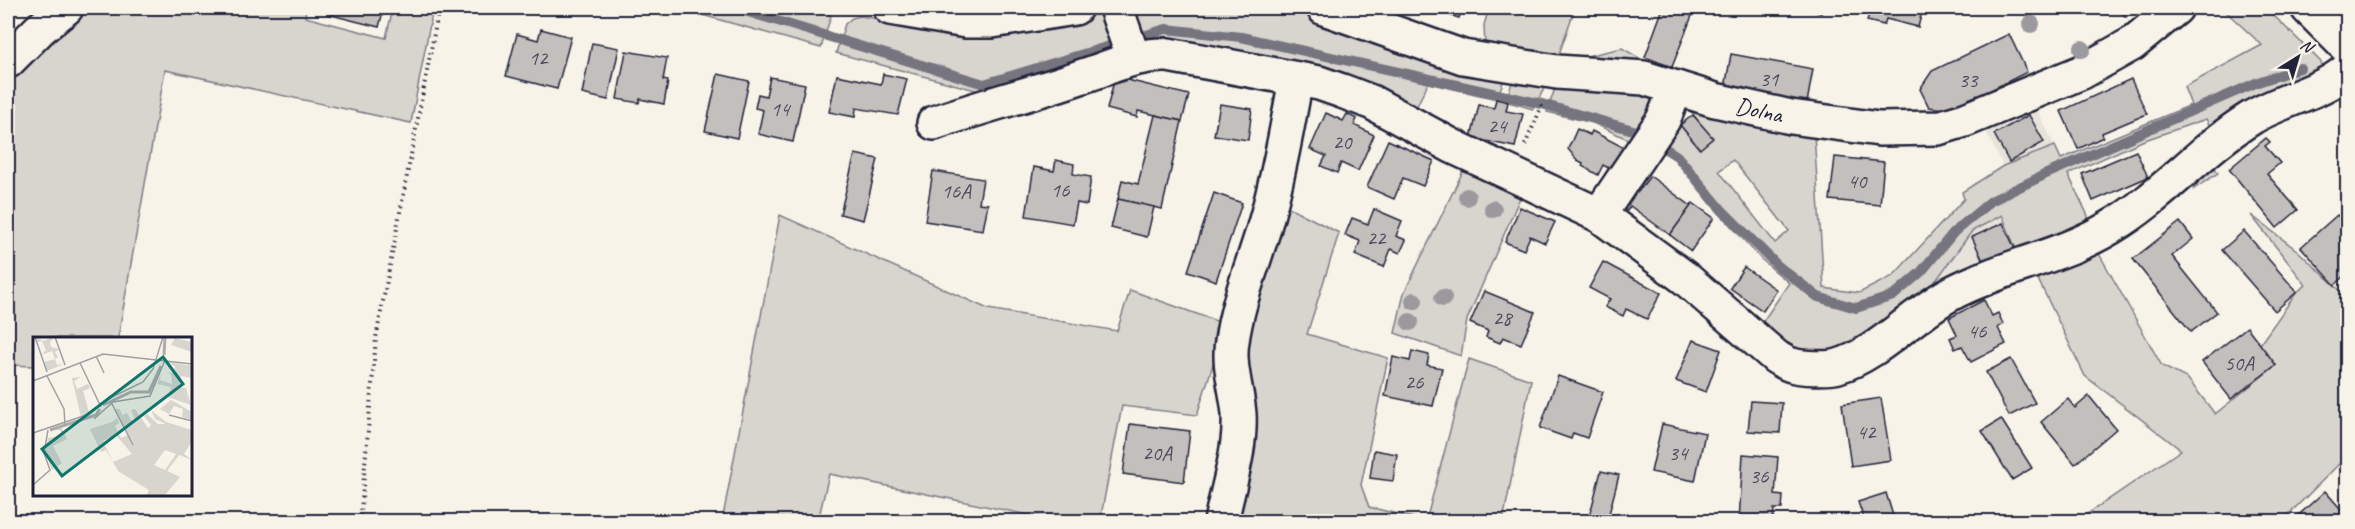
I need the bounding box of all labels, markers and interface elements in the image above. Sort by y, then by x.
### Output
north arrow [2268,27,2328,87]
text: N [2296,35,2319,59]
house number: 12 [529,45,549,71]
house number: 31 [1760,66,1780,92]
house number: 33 [1959,67,1979,93]
street label: Dolna [1733,90,1786,130]
house number: 14 [771,96,792,122]
house number: 24 [1488,113,1509,139]
house number: 20 [1333,129,1353,155]
house number: 40 [1848,168,1868,194]
house number: 16 [1051,177,1070,203]
house number: 16A [941,178,972,204]
house number: 22 [1367,225,1387,251]
house number: 28 [1493,305,1514,331]
house number: 46 [1968,318,1987,344]
inset map [33,337,192,496]
house number: 50A [2224,350,2255,376]
house number: 26 [1405,369,1424,395]
house number: 42 [1857,419,1877,445]
house number: 20A [1142,440,1173,466]
house number: 34 [1669,440,1690,466]
house number: 36 [1750,463,1769,489]

